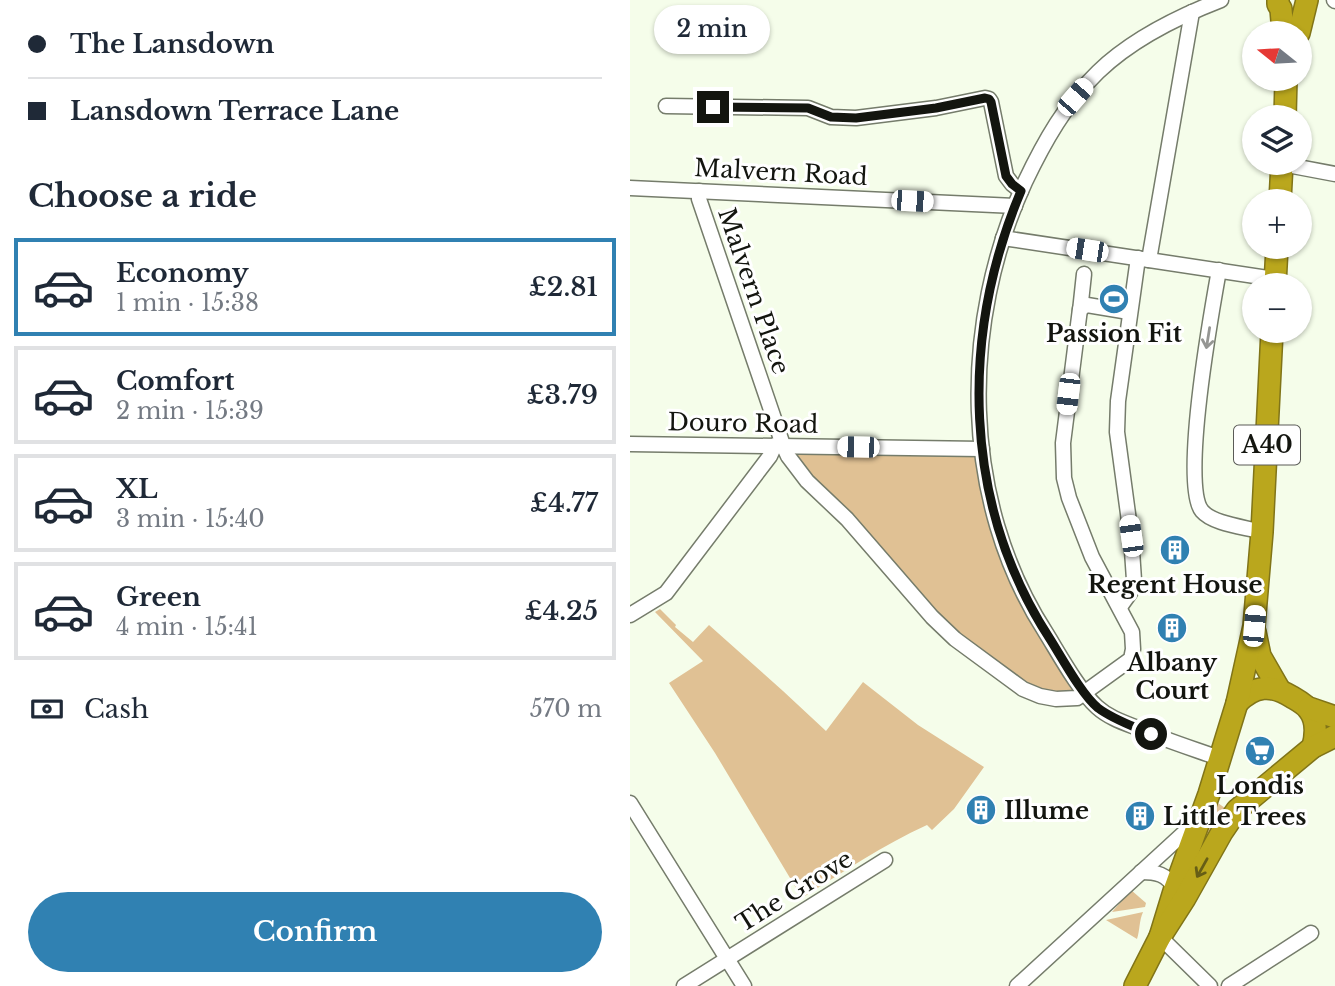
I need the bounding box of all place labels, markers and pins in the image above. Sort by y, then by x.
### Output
sports icon: Passion Fit [1097,282,1131,316]
place label: Passion Fit [1046,319,1183,348]
building icon: Regent House [1158,533,1192,567]
place label: Regent House [1087,570,1263,599]
building icon: Albany Court [1155,611,1189,645]
place label: Albany Court [1126,648,1218,705]
supermarket icon: Londis [1243,734,1277,768]
place label: Londis [1216,771,1304,800]
building icon: Illume [964,793,998,827]
place label: Illume [1004,796,1089,825]
building icon: Little Trees [1123,799,1157,833]
place label: Little Trees [1163,802,1307,831]

